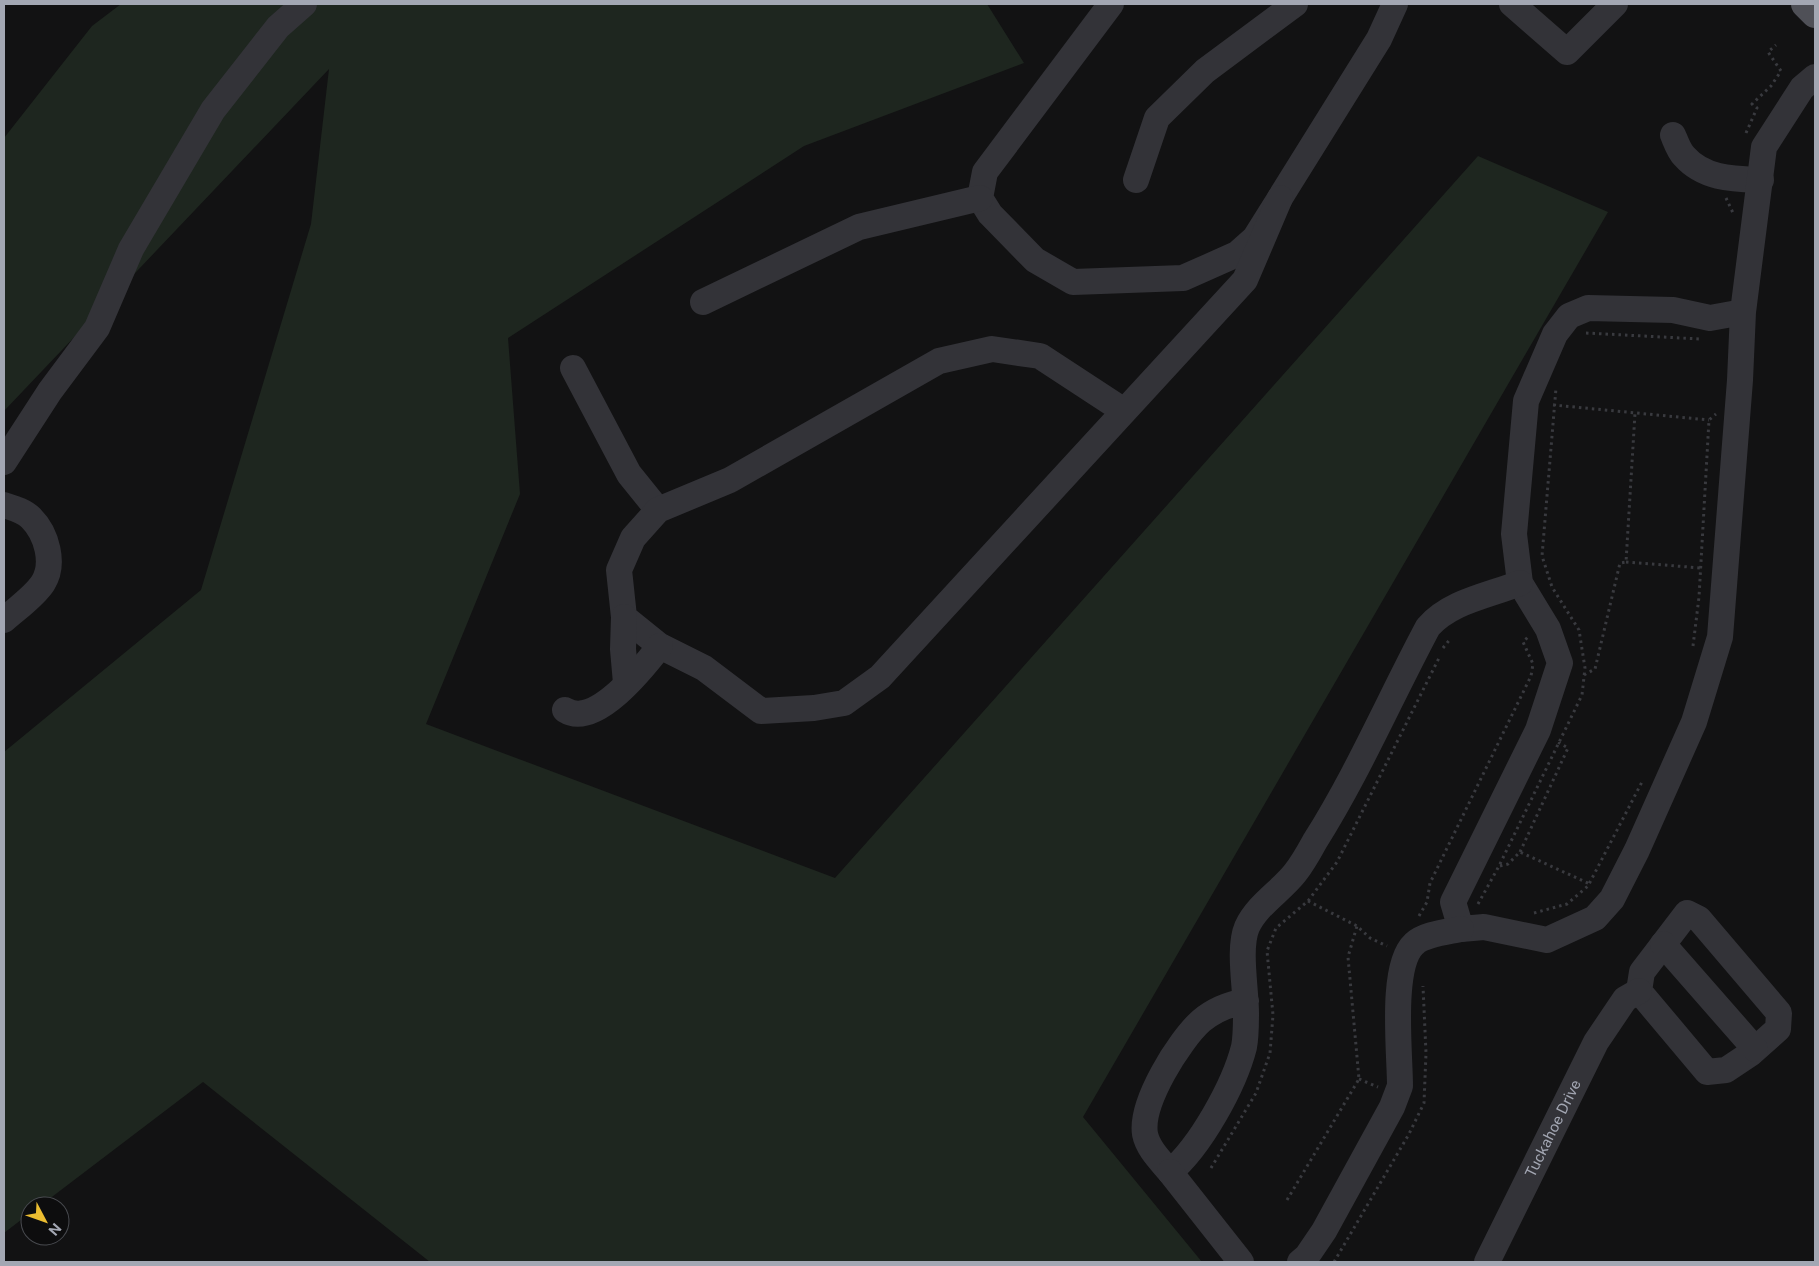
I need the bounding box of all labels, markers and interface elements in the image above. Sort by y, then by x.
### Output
street label: Tuckahoe Drive [1521,1077,1584,1180]
north arrow [20,1196,70,1246]
text: N [45,1220,64,1239]

